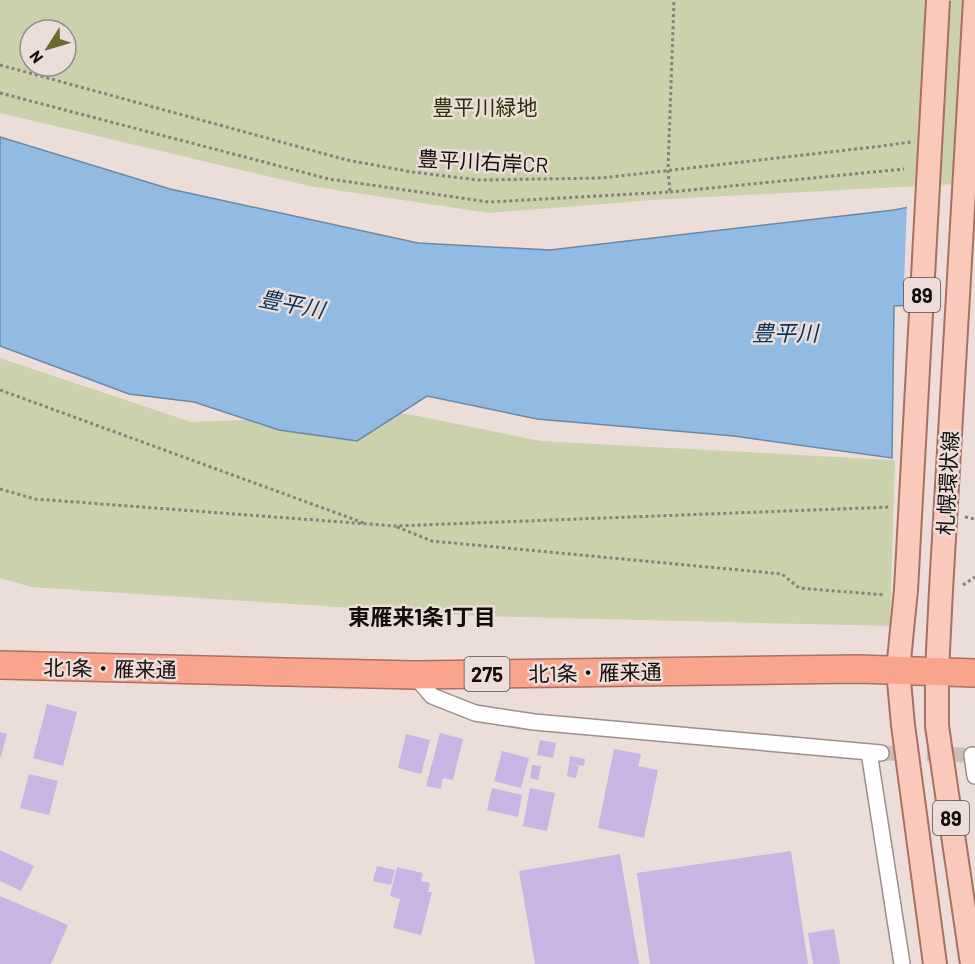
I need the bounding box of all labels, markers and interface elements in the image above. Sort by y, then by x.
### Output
north arrow [18,18,78,78]
text: N [25,47,46,67]
park label: 豊平川緑地 [433,94,538,119]
street label: 豊平川右岸CR [417,145,549,177]
road number: 89 [904,278,940,312]
water label: 豊平川 [257,284,329,322]
water label: 豊平川 [752,319,820,345]
street label: 札幌環状線 [932,430,962,536]
district label: 東雁来1条1丁目 [348,603,496,629]
street label: 北1条・雁来通 [43,654,177,682]
road number: 275 [464,657,510,691]
street label: 北1条・雁来通 [528,658,662,686]
road number: 89 [933,801,969,835]

